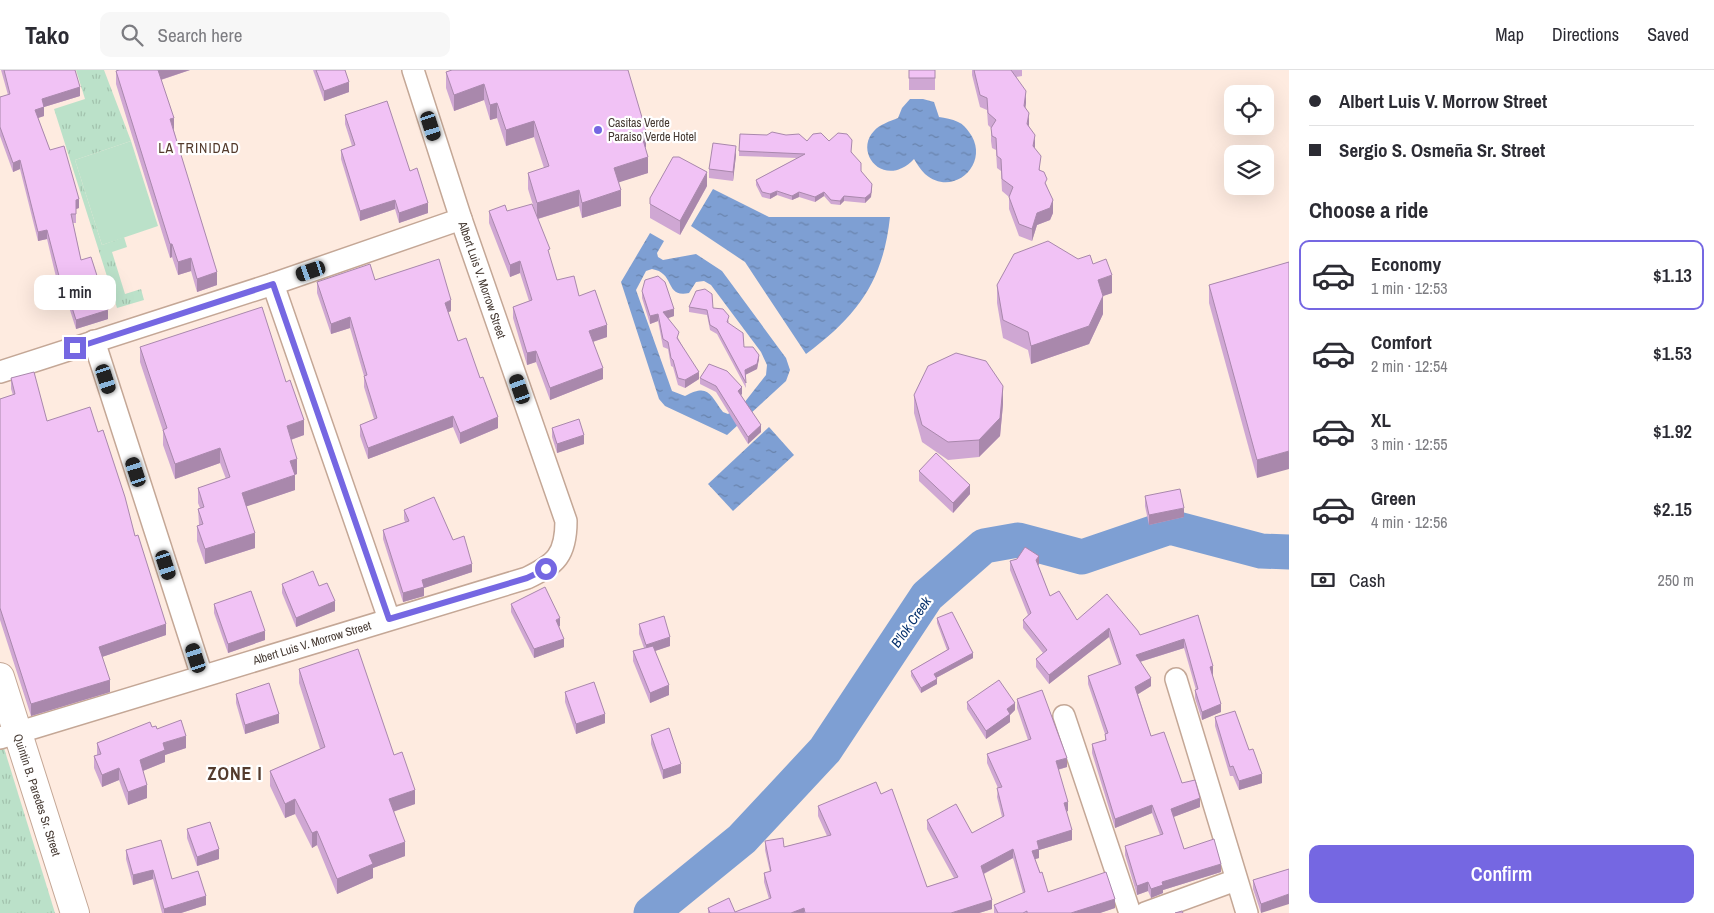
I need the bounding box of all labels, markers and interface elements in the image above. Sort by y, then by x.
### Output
search box [100,12,450,57]
text: Tako [25,19,70,51]
icon: search [118,21,146,49]
text: Search here [158,22,242,48]
text: Map [1495,22,1524,47]
text: Directions [1552,22,1619,47]
text: Saved [1647,22,1689,47]
map controls [1224,85,1274,195]
button: locate [1224,85,1274,135]
text: Albert Luis V. Morrow Street [1339,88,1547,114]
car [419,109,442,143]
place label: Casitas Verde Paraiso Verde Hotel [608,115,696,145]
marker: Casitas Verde Paraiso Verde Hotel [592,124,604,136]
text: Sergio S. Osmeña Sr. Street [1339,137,1545,163]
district label: LA TRINIDAD [158,139,240,157]
button: layers [1224,145,1274,195]
text: Choose a ride [1309,195,1428,225]
street label: Albert Luis V. Morrow Street [454,218,510,341]
text: Economy [1371,251,1441,277]
icon: car [1311,253,1356,298]
car [294,259,327,283]
text: $1.13 [1653,262,1692,288]
callout: 1 min [34,276,116,310]
text: 1 min · 12:53 [1371,277,1448,299]
text: 1 min [58,281,92,303]
text: Comfort [1371,329,1432,355]
icon: car [1311,331,1356,376]
route end [64,337,86,359]
text: $1.53 [1653,340,1692,366]
text: 2 min · 12:54 [1371,355,1448,377]
car [94,362,117,396]
car [508,372,531,406]
text: XL [1371,407,1391,433]
icon: car [1311,409,1356,454]
text: $1.92 [1653,418,1692,444]
text: 3 min · 12:55 [1371,433,1448,455]
car [124,455,147,489]
text: Green [1371,485,1416,511]
icon: car [1311,487,1356,532]
text: $2.15 [1653,496,1692,522]
text: 4 min · 12:56 [1371,511,1448,533]
car [154,548,177,582]
route start [535,558,557,580]
icon: cash [1309,566,1337,594]
text: Cash [1349,567,1385,593]
text: 250 m [1658,569,1694,591]
water label: B'lok Creek [887,592,936,651]
street label: Albert Luis V. Morrow Street [250,617,373,669]
car [184,641,207,675]
street label: Quintin B. Paredes Sr. Street [10,732,64,858]
district label: ZONE I [207,761,263,786]
button: Confirm [1309,845,1694,903]

